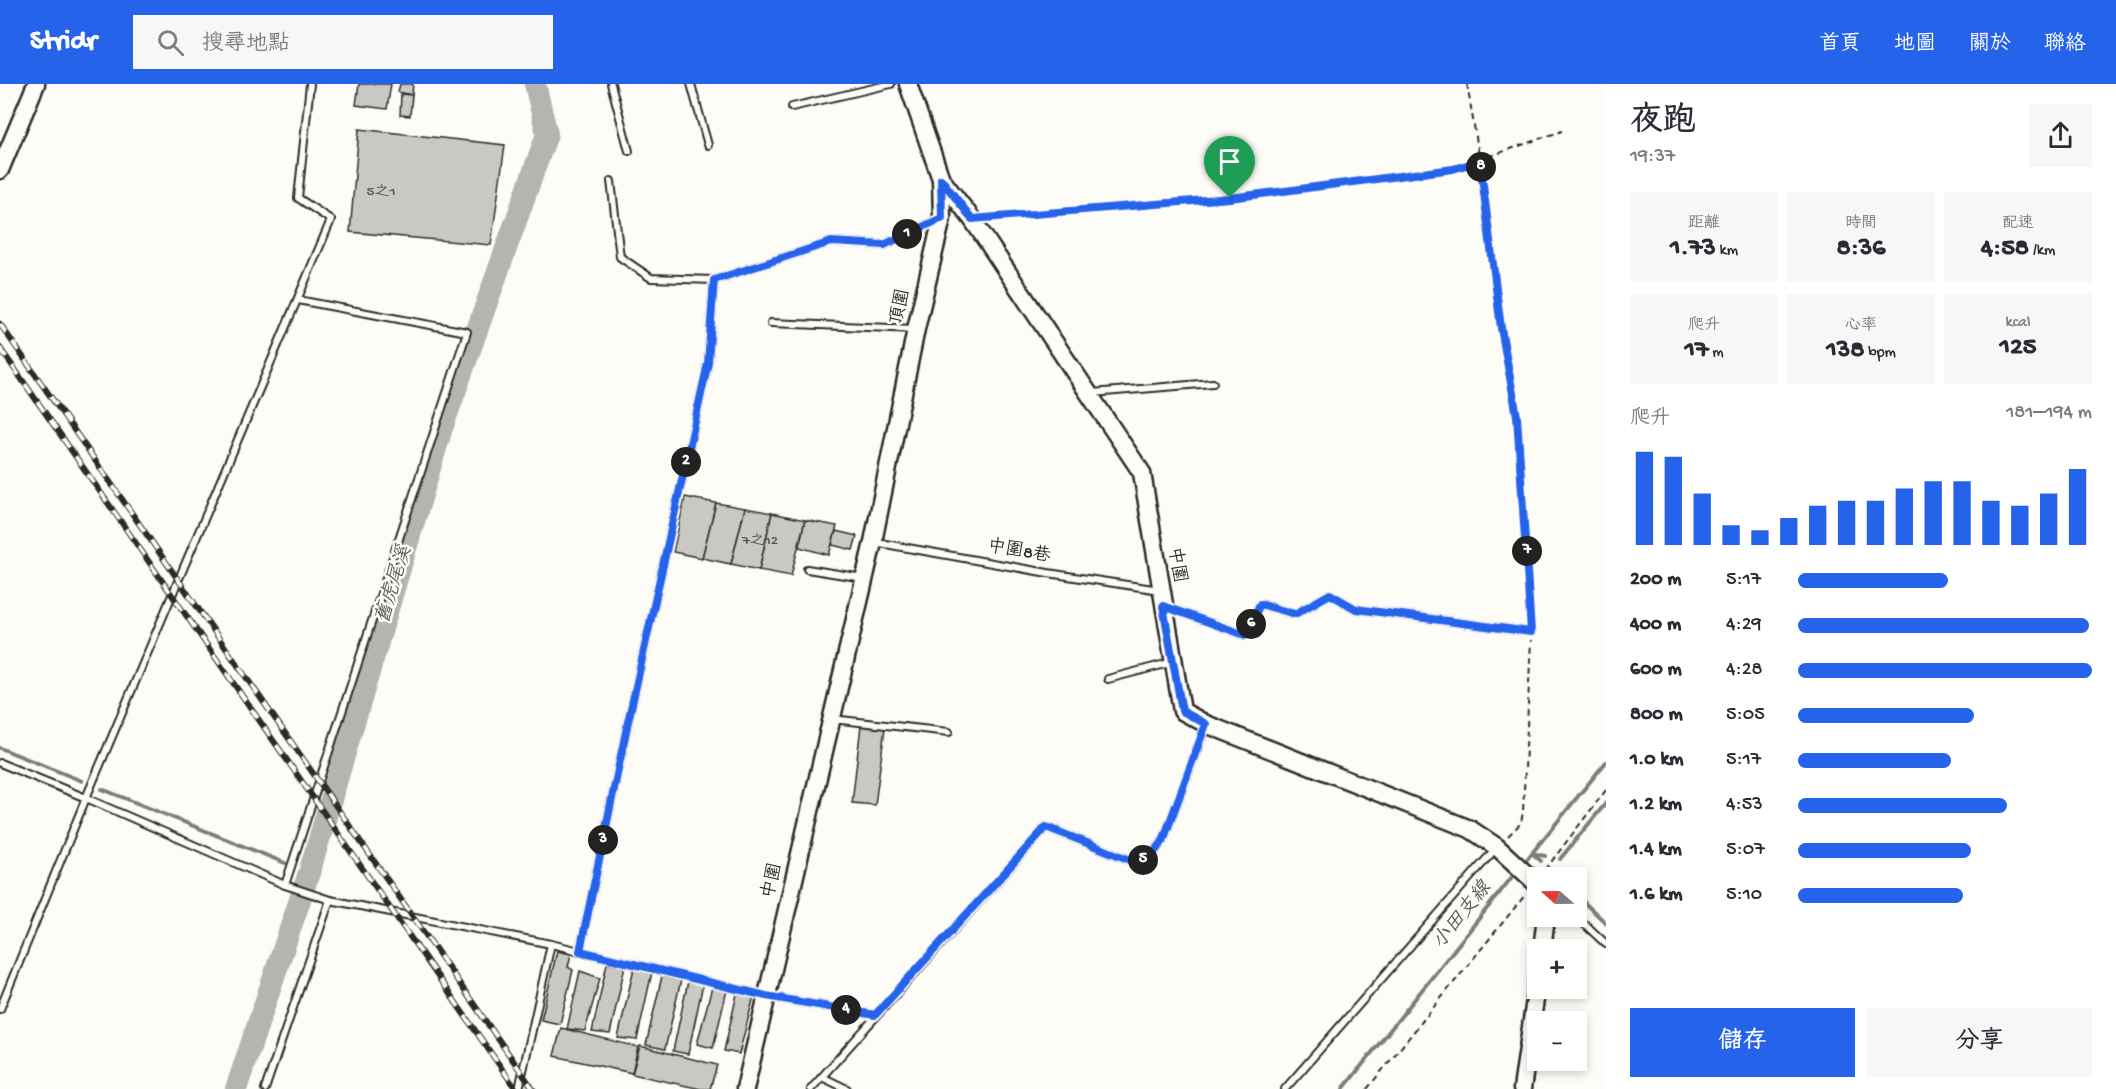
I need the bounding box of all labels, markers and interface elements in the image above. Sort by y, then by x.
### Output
search box [133,15,553,69]
text: Stridr [30,26,97,59]
icon: search [154,26,187,59]
text: 搜尋地點 [202,32,290,58]
text: 首頁 [1819,33,1861,58]
text: 地圖 [1894,33,1936,58]
text: 關於 [1969,33,2011,58]
text: 聯絡 [2044,33,2086,58]
text: 夜跑 [1630,104,1696,142]
button: share [2029,104,2092,167]
pin [1204,136,1255,198]
icon: arrive [1213,145,1246,178]
text: 19:37 [1630,146,1675,169]
pin: 8 [1466,152,1496,182]
text: 8 [1477,157,1485,176]
house number: 5之1 [367,183,395,201]
text: 距離 [1688,215,1720,234]
text: 時間 [1845,215,1877,234]
text: 配速 [2002,215,2034,234]
pin: 1 [892,219,922,249]
text: 1 [904,224,910,243]
text: 1.73 [1670,234,1716,265]
text: 8:36 [1836,234,1886,265]
text: 4:58 [1981,234,2029,265]
text: km [1716,242,1738,261]
text: /km [2029,242,2055,261]
street label: 頂圍 [886,287,915,327]
text: kcal [2006,314,2030,333]
text: 爬升 [1688,317,1720,336]
text: 心率 [1845,317,1877,336]
text: 125 [2000,333,2036,364]
text: 17 [1684,336,1708,367]
text: 138 [1826,336,1864,367]
text: m [1708,344,1724,363]
text: bpm [1864,344,1896,363]
text: 181–194 m [2006,402,2092,425]
text: 爬升 [1630,408,1670,431]
pin: 2 [671,447,701,477]
text: 2 [682,452,690,471]
house number: 7之12 [741,532,778,550]
street label: 中圍8巷 [986,535,1052,568]
pin: 7 [1512,536,1542,566]
text: 7 [1523,541,1531,560]
water label: 舊虎尾溪 [370,542,418,627]
street label: 中圍 [1163,545,1190,584]
text: 200 m [1630,569,1681,592]
text: 5:17 [1726,569,1761,592]
pin: 6 [1236,609,1266,639]
text: 6 [1247,614,1255,633]
text: 400 m [1630,614,1681,637]
text: 4:29 [1726,614,1762,637]
text: 600 m [1630,659,1682,682]
text: 4:28 [1726,659,1763,682]
text: 800 m [1630,704,1683,727]
text: 5:05 [1726,704,1765,727]
text: 1.0 km [1630,749,1684,772]
text: 5:17 [1726,749,1761,772]
text: 1.2 km [1630,794,1682,817]
text: 4:53 [1726,794,1763,817]
pin: 3 [588,825,618,855]
text: 3 [599,830,607,849]
text: 1.4 km [1630,839,1682,862]
text: 5:07 [1726,839,1765,862]
pin: 5 [1128,845,1158,875]
text: 5 [1139,850,1147,869]
street label: 中圍 [758,861,787,901]
north arrow [1527,867,1587,927]
map controls [1527,867,1587,1071]
water label: 小田支線 [1427,876,1498,954]
text: 1.6 km [1630,884,1682,907]
text: 5:10 [1726,884,1762,907]
button: + [1527,939,1587,999]
pin: 4 [831,995,861,1025]
text: 4 [842,1000,850,1019]
button: 儲存 [1630,1008,1855,1077]
button: 分享 [1867,1008,2092,1077]
button: − [1527,1011,1587,1071]

